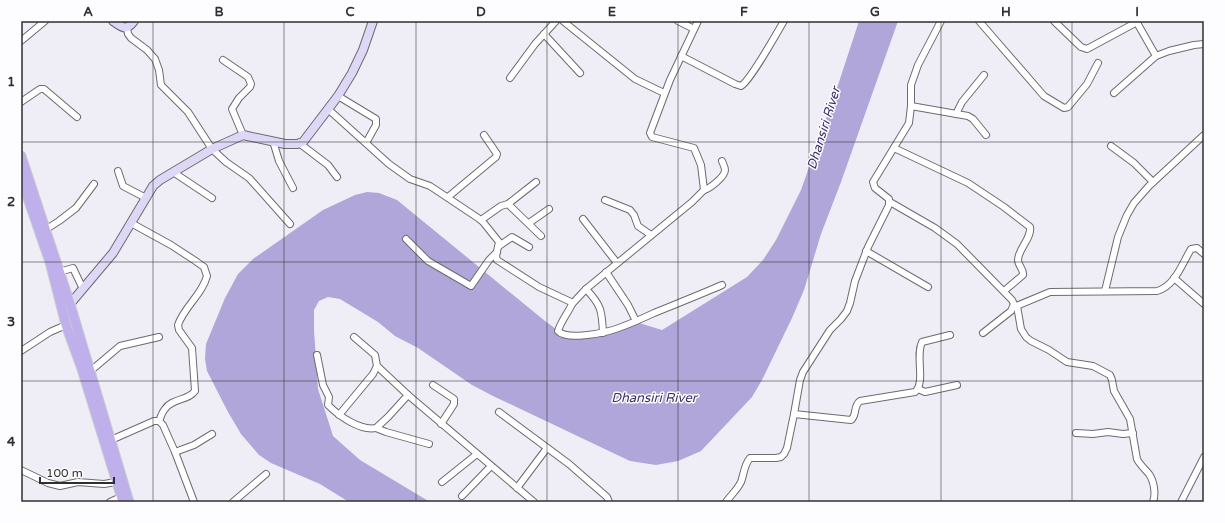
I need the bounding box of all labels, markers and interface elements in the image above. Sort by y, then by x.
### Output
text: A [83,4,93,20]
text: B [214,4,224,20]
text: C [345,4,355,20]
text: D [476,4,486,20]
text: E [608,4,616,20]
text: F [740,4,748,20]
text: G [870,4,880,20]
text: H [1001,4,1011,20]
text: I [1135,4,1139,20]
text: 1 [7,74,15,90]
water label: Dhansiri River [804,83,845,172]
text: 2 [7,194,15,210]
text: 3 [7,314,15,330]
water label: Dhansiri River [611,390,699,406]
text: 4 [7,434,16,450]
scale bar [40,459,114,485]
text: 100 m [46,466,83,480]

